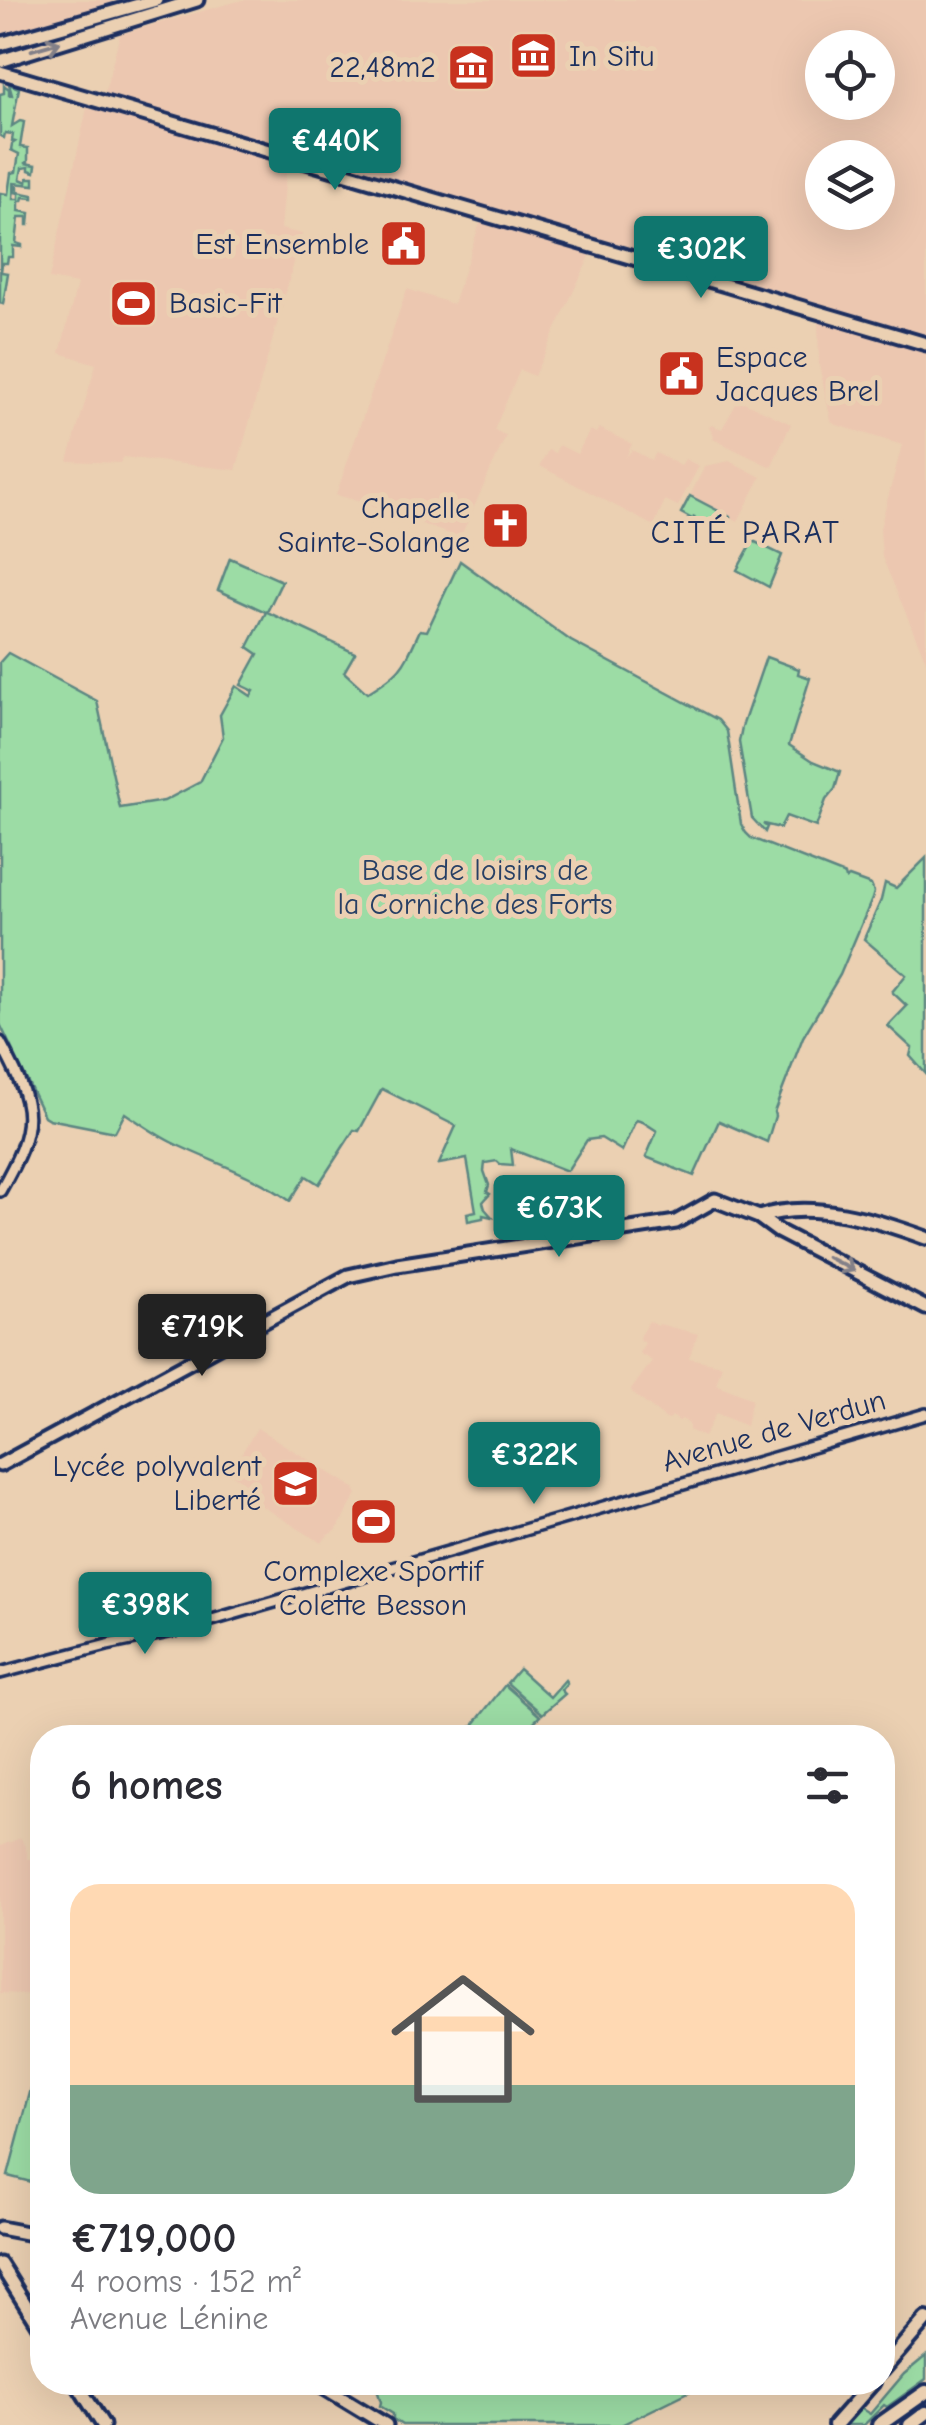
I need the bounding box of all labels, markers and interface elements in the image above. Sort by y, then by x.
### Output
museum icon: In Situ [508,30,560,82]
map controls [805,30,895,230]
button: locate [805,30,895,120]
one-way arrow [30,36,61,54]
place label: In Situ [569,39,655,74]
museum icon: 22,48m2 [445,41,497,93]
place label: 22,48m2 [329,50,436,85]
pin: €440K [265,108,405,193]
text: €440K [291,122,379,159]
button: layers [805,140,895,230]
pin: €302K [631,216,771,301]
public building icon: Est Ensemble [378,218,430,270]
place label: Est Ensemble [195,227,369,262]
text: €302K [656,230,746,267]
sports icon: Basic-Fit [108,277,160,329]
place label: Basic-Fit [169,286,283,321]
place label: Espace Jacques Brel [716,340,880,409]
public building icon: Espace Jacques Brel [655,348,707,400]
place label: Chapelle Sainte-Solange [278,491,470,560]
church icon: Chapelle Sainte-Solange [479,499,531,551]
district label: CITÉ PARAT [650,514,842,551]
park label: Base de loisirs de la Corniche des Forts [337,853,613,922]
pin: €673K [489,1175,629,1260]
text: €673K [516,1189,602,1226]
one-way arrow [826,1255,856,1274]
pin: €719K [132,1294,272,1379]
text: €719K [160,1308,244,1345]
street label: Avenue de Verdun [658,1382,890,1480]
pin: €322K [464,1422,604,1507]
text: €322K [490,1436,578,1473]
place label: Lycée polyvalent Liberté [53,1449,262,1518]
school or university icon: Lycée polyvalent Liberté [270,1457,322,1509]
sports icon: Complexe Sportif Colette Besson [347,1496,399,1548]
place label: Complexe Sportif Colette Besson [263,1554,484,1623]
pin: €398K [75,1572,215,1657]
text: €398K [101,1586,189,1623]
icon: filters [800,1758,855,1813]
text: 6 homes [70,1761,223,1810]
icon: home [373,1949,553,2129]
text: €719,000 [70,2214,236,2263]
text: 4 rooms · 152 m² [70,2263,301,2300]
text: Avenue Lénine [70,2300,268,2337]

